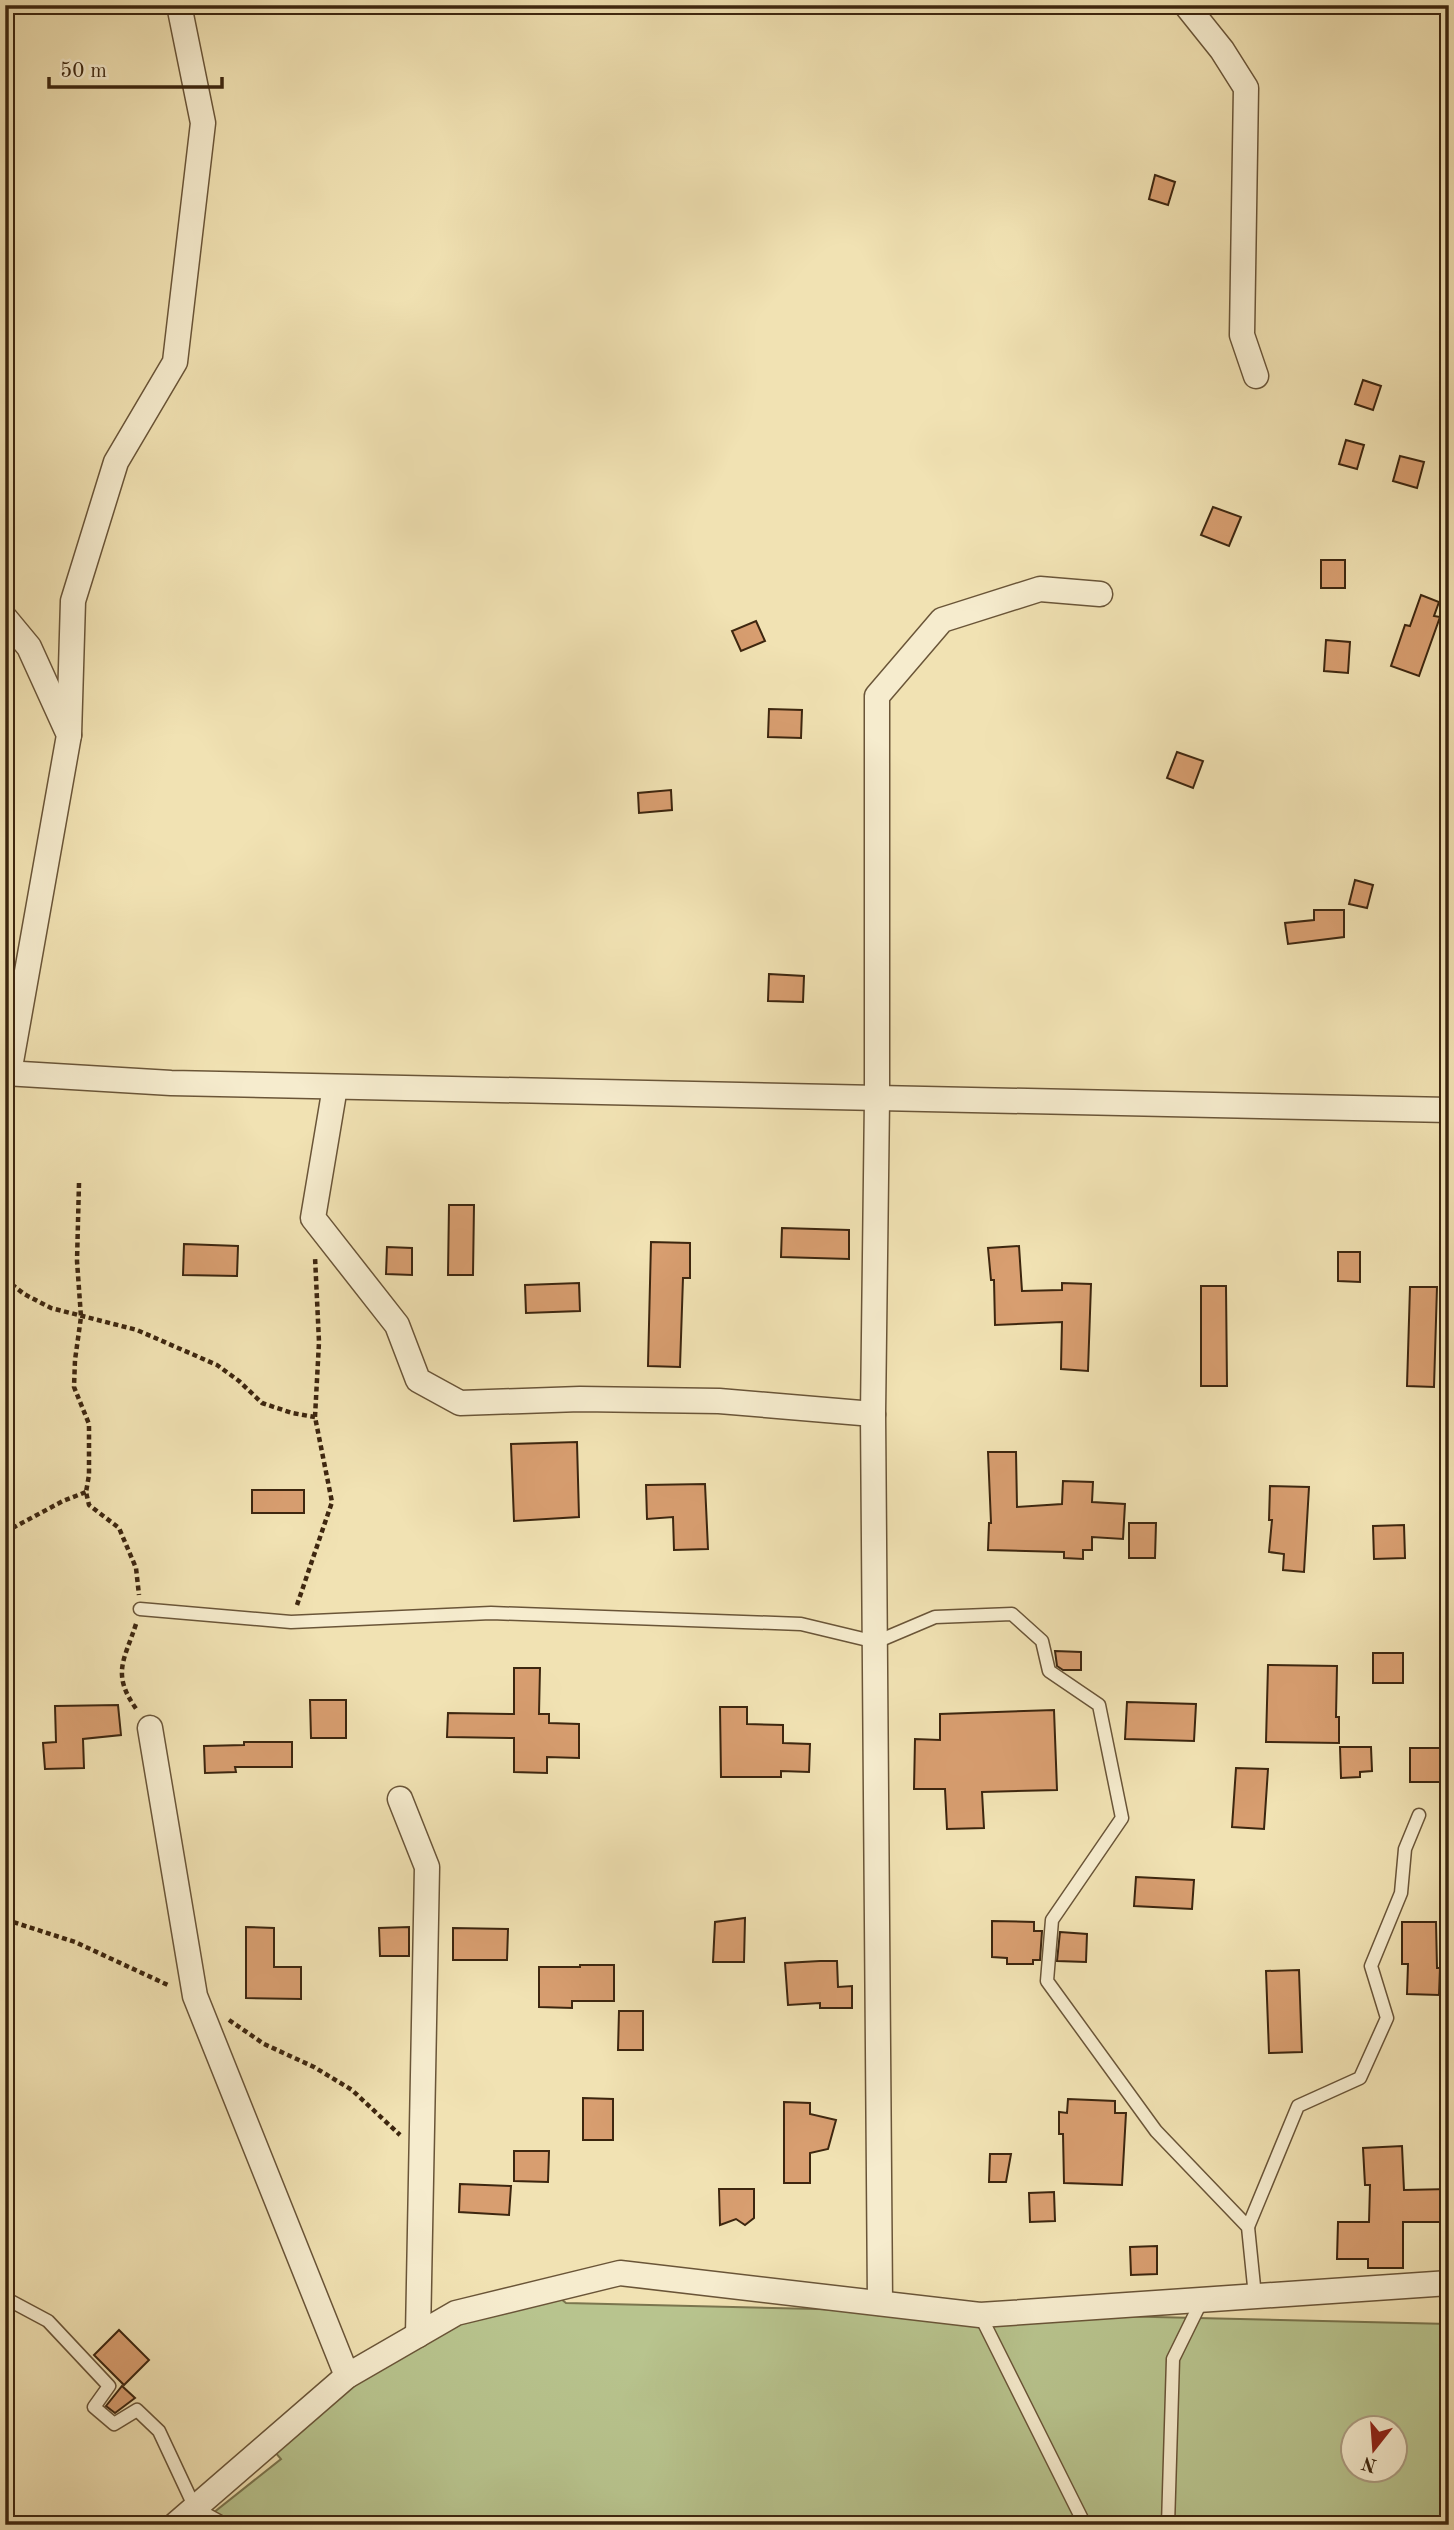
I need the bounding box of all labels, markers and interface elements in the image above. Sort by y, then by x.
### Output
scale bar [49,46,222,90]
text: 50 m [60,61,107,82]
north arrow [1338,2414,1408,2484]
text: N [1360,2452,1379,2474]

